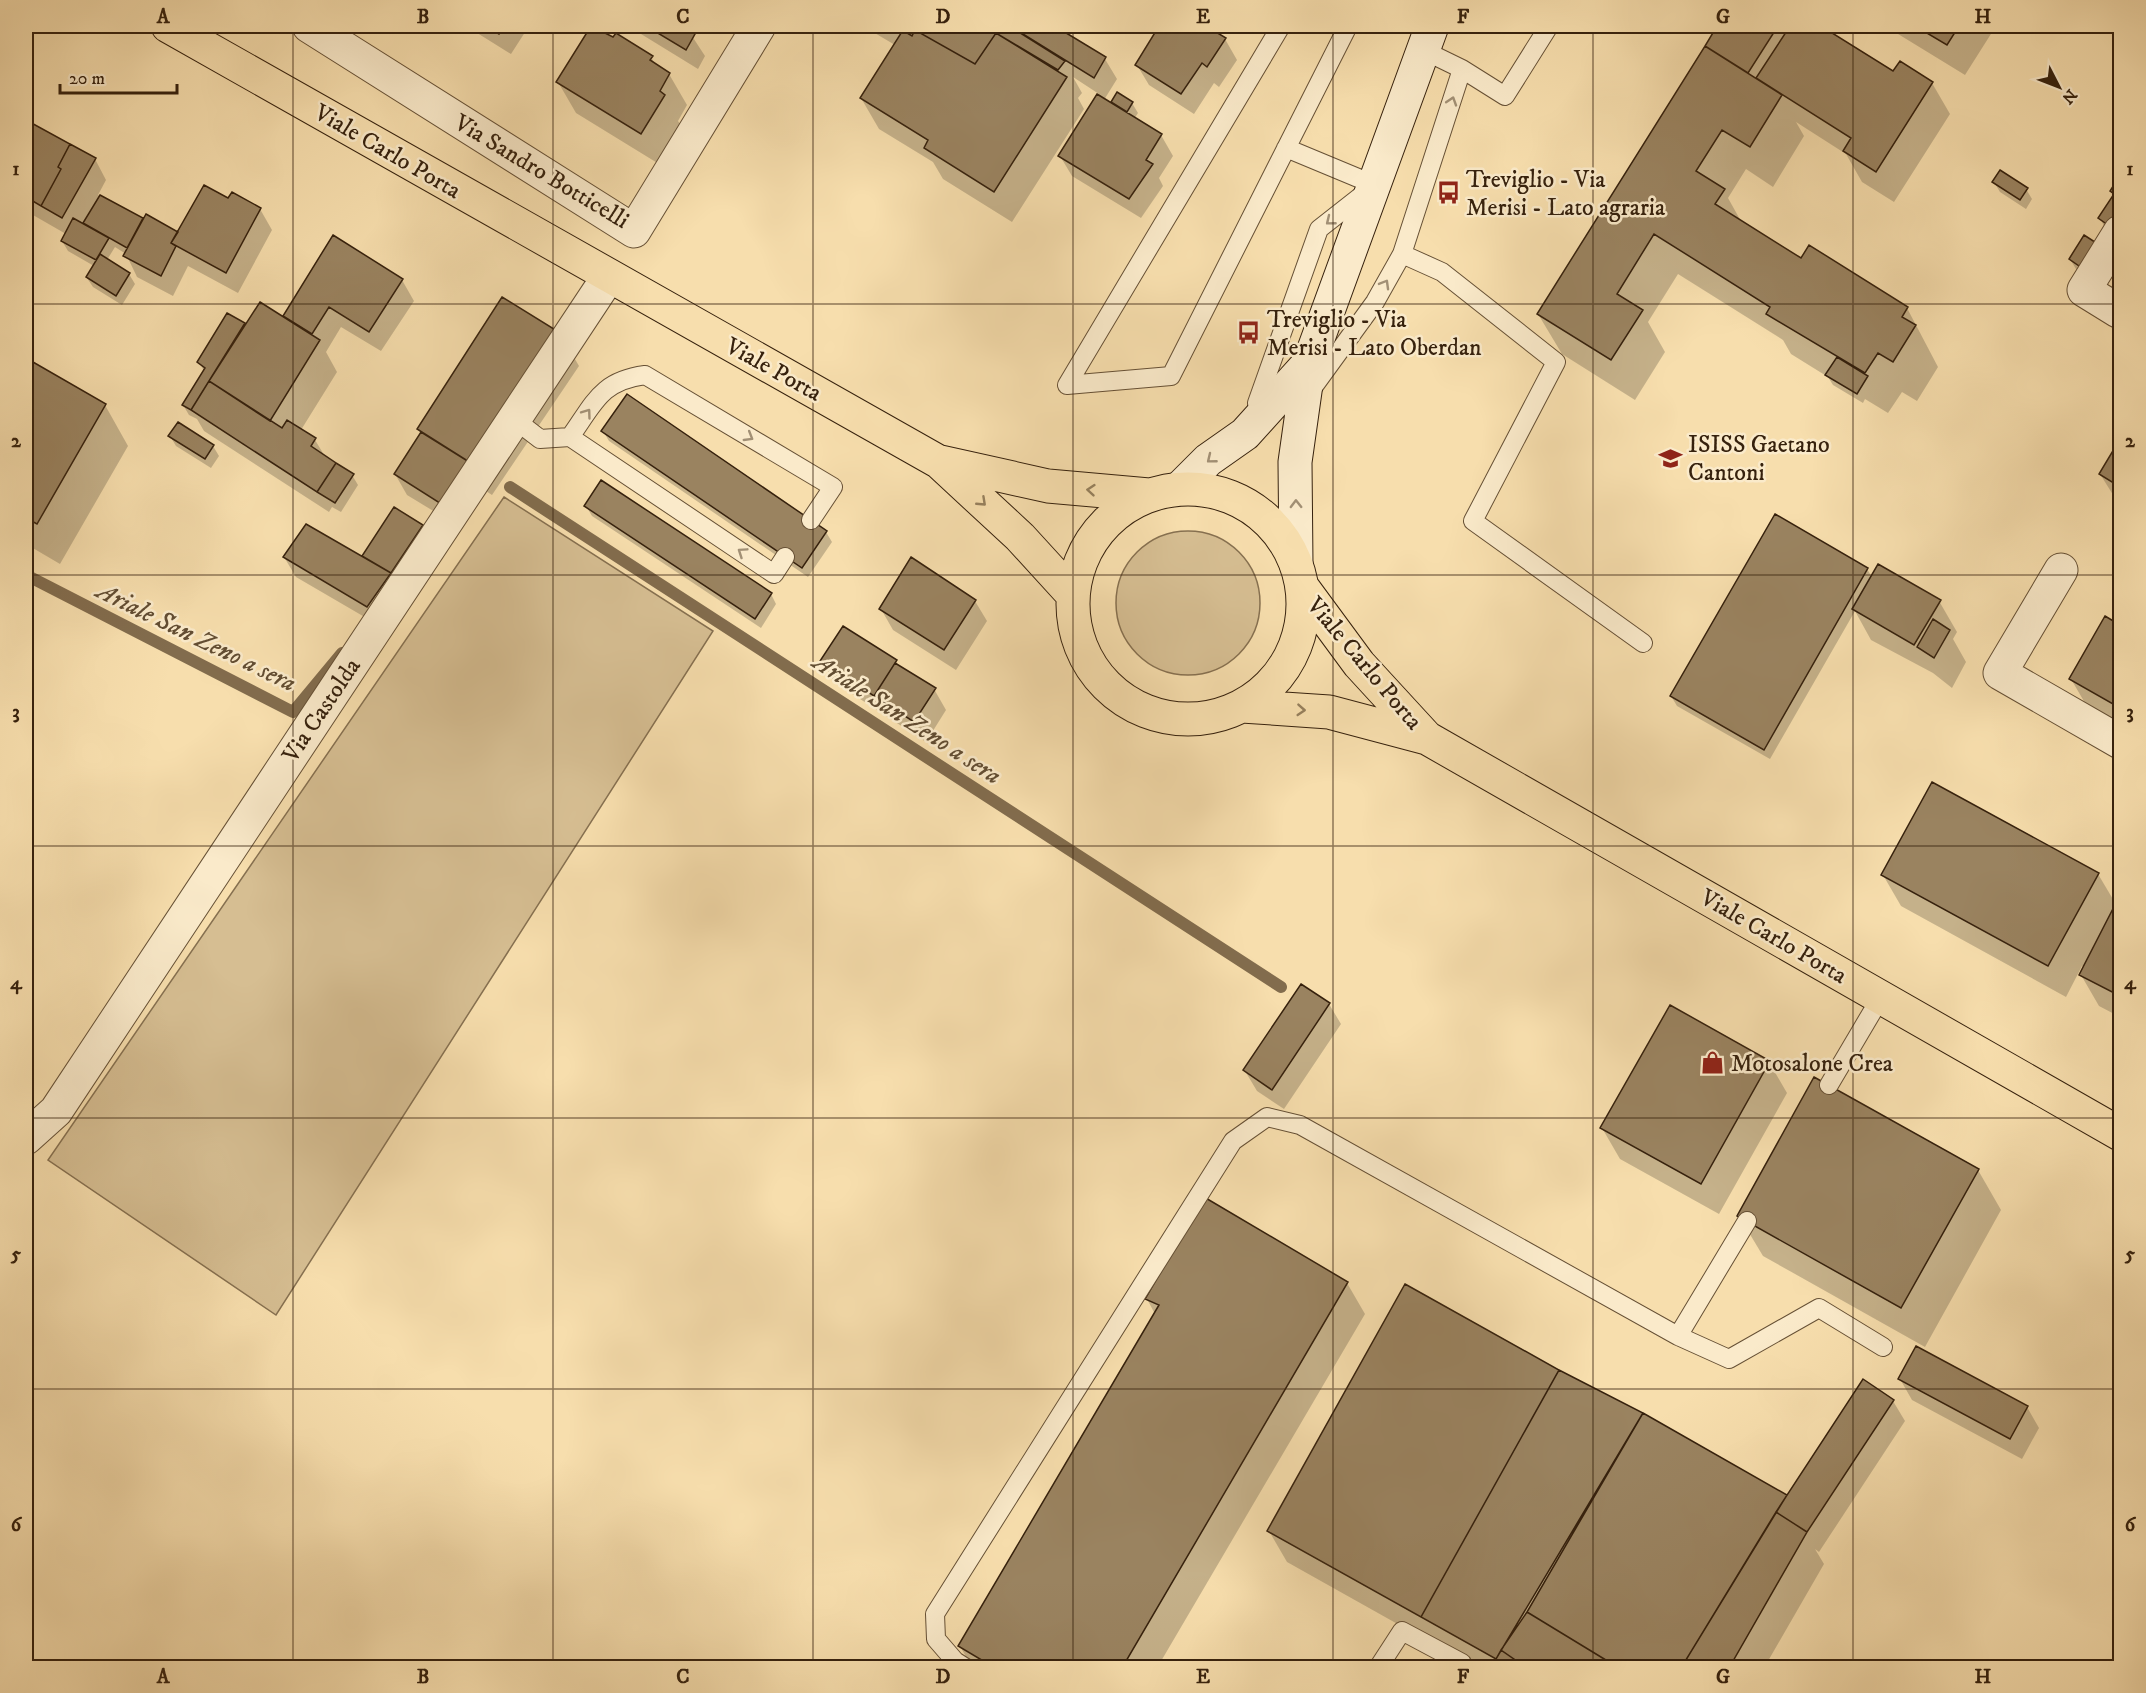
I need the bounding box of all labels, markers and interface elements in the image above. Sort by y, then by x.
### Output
text: A [156,5,171,30]
text: B [417,5,429,30]
text: C [676,5,690,30]
text: D [936,5,951,30]
text: E [1196,5,1210,30]
text: F [1457,5,1470,30]
text: G [1716,5,1730,30]
text: H [1975,5,1992,30]
scale bar [60,57,177,95]
north arrow [2029,57,2089,117]
text: 20 m [69,68,105,90]
text: N [2058,85,2081,108]
one-way arrow [1444,96,1457,107]
street label: Viale Carlo Porta [308,97,467,206]
street label: Via Sandro Botticelli [448,107,634,236]
text: 1 [12,157,20,182]
text: 1 [2126,157,2134,182]
place label: Treviglio - Via Merisi - Lato agraria [1466,165,1666,223]
bus stop icon: Treviglio - Via Merisi - Lato agraria [1435,180,1461,206]
one-way arrow [1326,214,1337,225]
one-way arrow [1378,280,1390,290]
place label: Treviglio - Via Merisi - Lato Oberdan [1267,305,1482,363]
bus stop icon: Treviglio - Via Merisi - Lato Oberdan [1236,320,1262,346]
street label: Viale Porta [719,331,828,409]
one-way arrow [580,409,591,420]
text: 2 [11,429,22,454]
text: 2 [2125,429,2136,454]
one-way arrow [743,430,753,442]
place label: ISISS Gaetano Cantoni [1688,430,1830,488]
school or university icon: ISISS Gaetano Cantoni [1657,445,1683,471]
one-way arrow [1207,452,1218,463]
one-way arrow [1086,484,1095,497]
one-way arrow [975,495,986,506]
one-way arrow [1289,500,1302,509]
one-way arrow [738,548,749,559]
water label: Ariale San Zeno a sera [89,573,301,700]
street label: Viale Carlo Porta [1299,590,1429,737]
water label: Ariale San Zeno a sera [804,644,1008,792]
street label: Via Castolda [275,652,368,769]
text: 3 [12,700,20,725]
text: 3 [2126,700,2134,725]
one-way arrow [1296,703,1305,716]
street label: Viale Carlo Porta [1694,882,1853,991]
text: 4 [10,971,23,996]
text: 4 [2124,971,2137,996]
place label: Motosalone Crea [1731,1049,1894,1079]
shop icon: Motosalone Crea [1700,1050,1726,1076]
text: 5 [10,1242,21,1267]
text: 5 [2124,1242,2135,1267]
text: 6 [11,1513,23,1538]
text: 6 [2125,1513,2137,1538]
text: A [156,1665,171,1690]
text: B [417,1665,429,1690]
text: C [676,1665,690,1690]
text: D [936,1665,951,1690]
text: E [1196,1665,1210,1690]
text: F [1457,1665,1470,1690]
text: G [1716,1665,1730,1690]
text: H [1975,1665,1992,1690]

